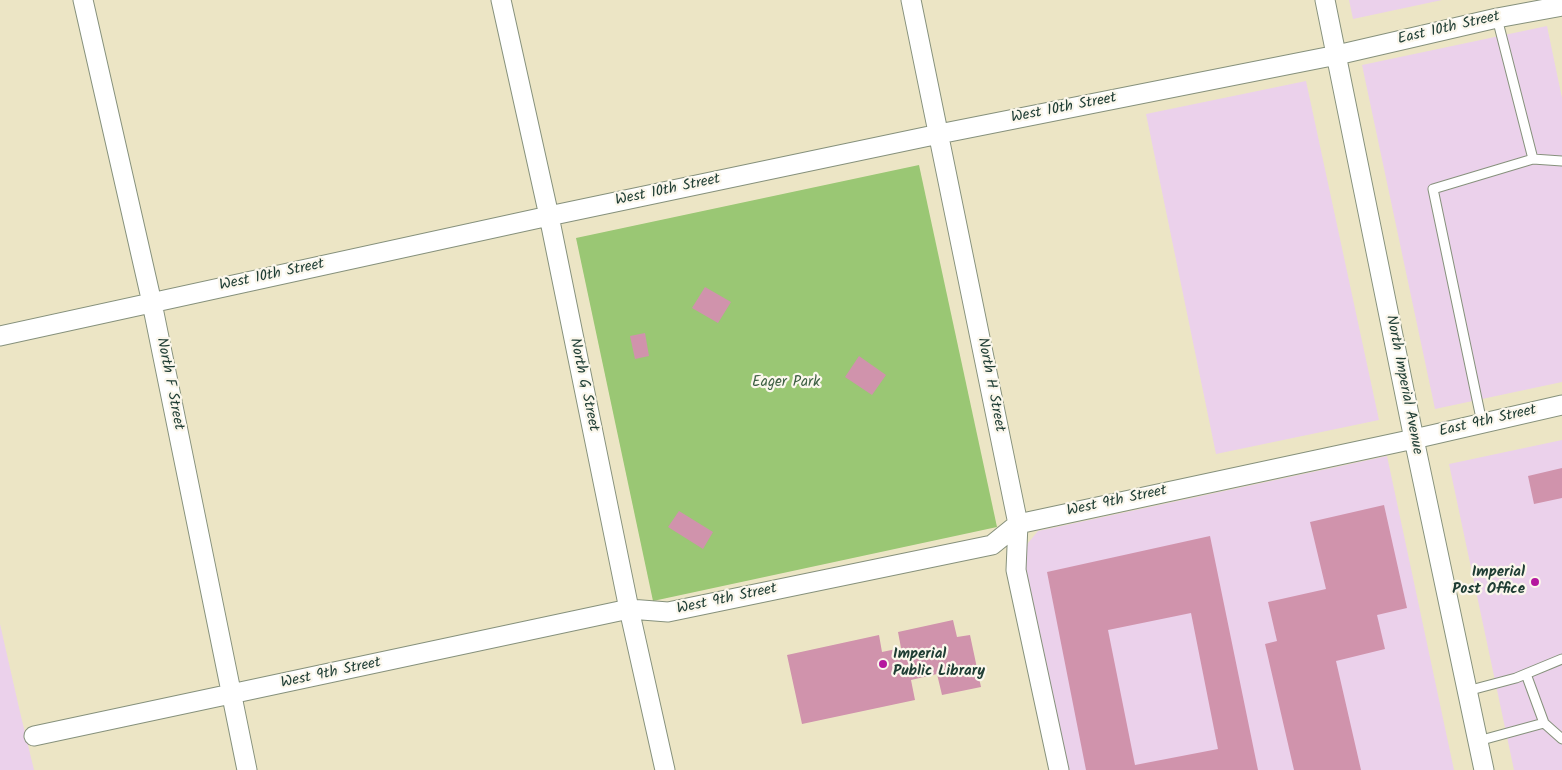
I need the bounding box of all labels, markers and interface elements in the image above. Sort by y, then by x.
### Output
street label: East 10th Street [1396,9,1502,49]
street label: West 10th Street [1010,90,1118,128]
street label: West 10th Street [614,171,722,211]
street label: West 10th Street [218,256,326,296]
street label: North Imperial Avenue [1381,314,1425,456]
street label: North F Street [151,336,187,432]
street label: North H Street [972,336,1008,434]
street label: North G Street [564,337,602,433]
park label: Eager Park [752,374,820,392]
street label: East 9th Street [1438,402,1538,442]
street label: West 9th Street [1065,483,1169,521]
place label: Imperial Post Office [1452,564,1525,599]
marker: Imperial Post Office [1529,576,1541,588]
street label: West 9th Street [675,581,779,619]
place label: Imperial Public Library [893,646,985,681]
street label: West 9th Street [279,655,383,693]
marker: Imperial Public Library [877,658,889,670]

